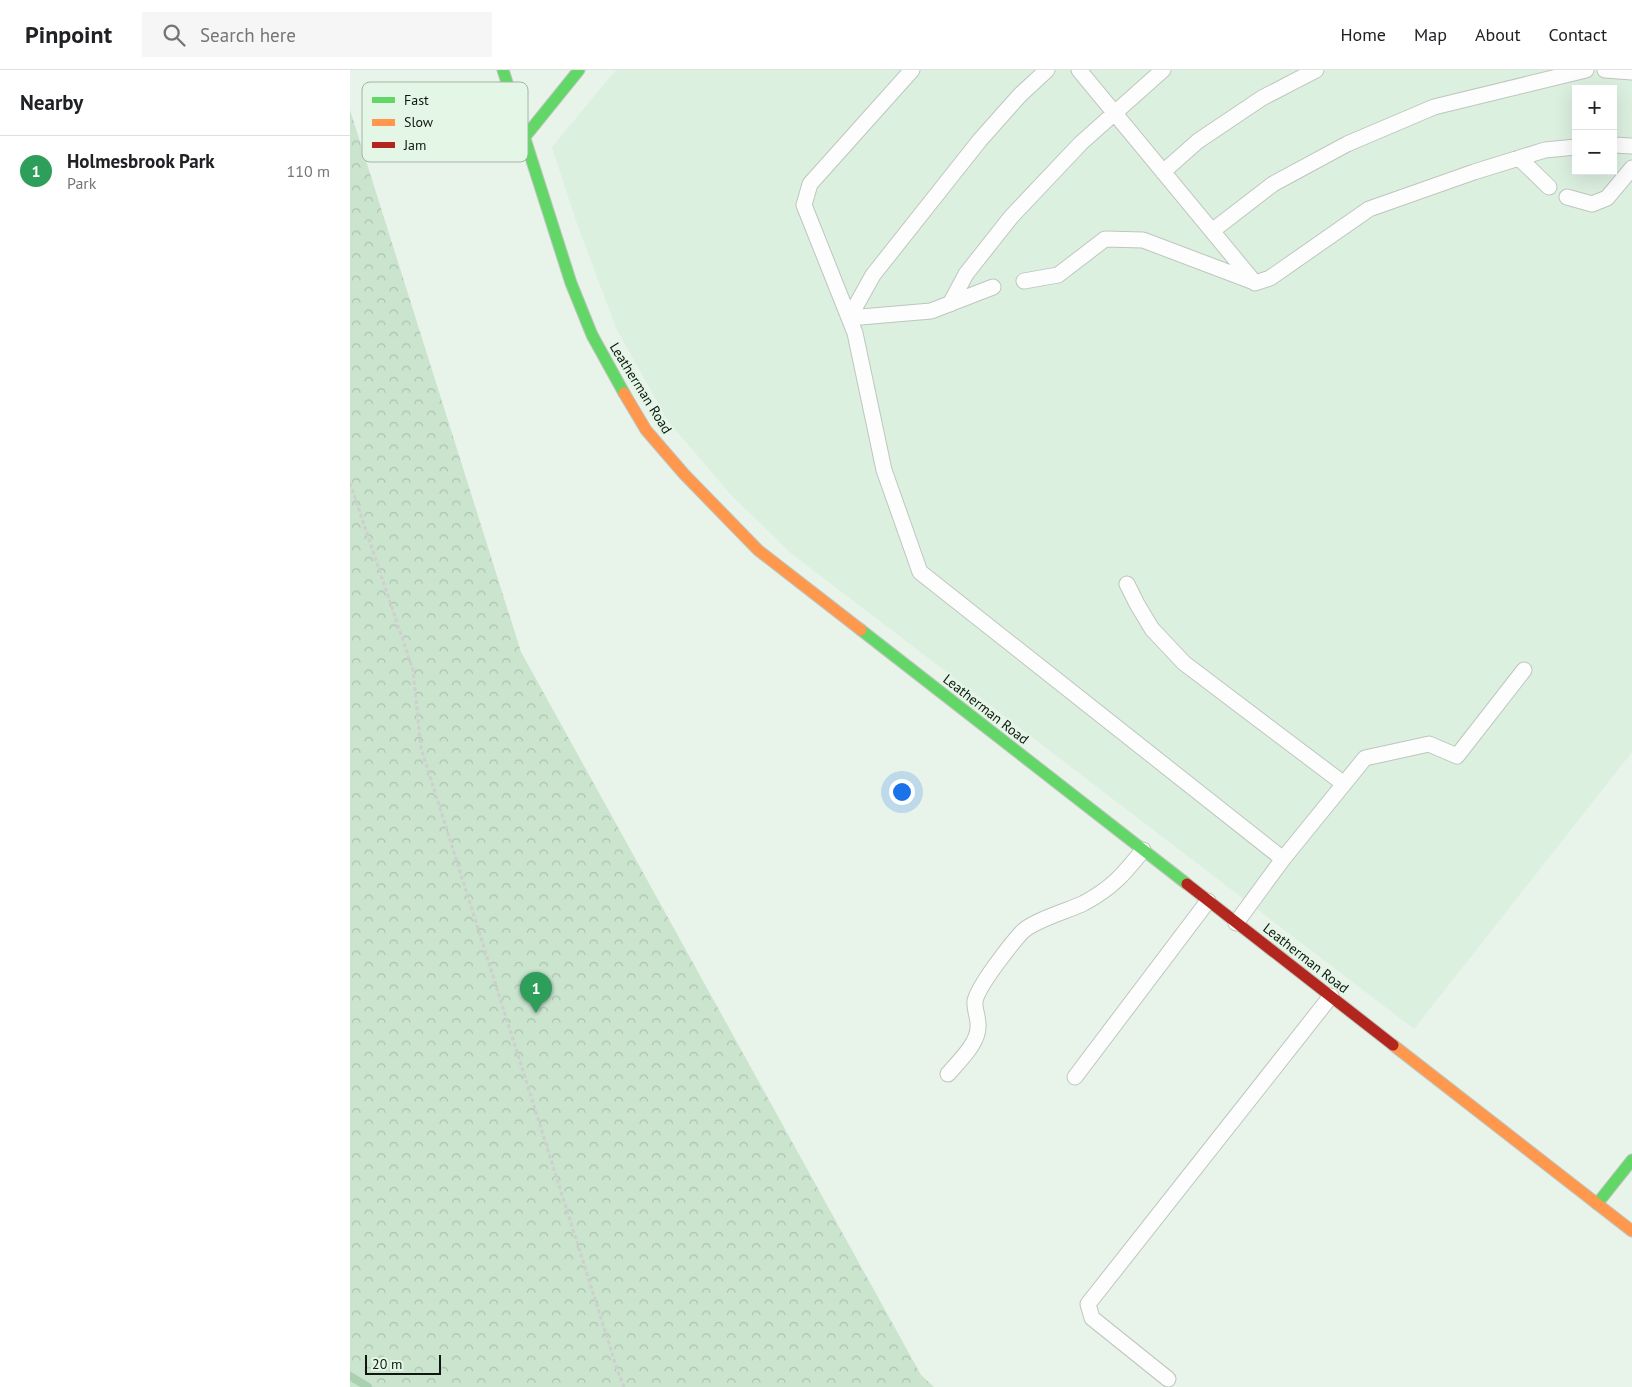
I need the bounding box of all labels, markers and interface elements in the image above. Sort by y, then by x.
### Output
search box [142,12,492,57]
text: Pinpoint [25,19,112,50]
icon: search [160,21,188,49]
text: Search here [200,23,296,47]
text: Home [1340,23,1386,46]
text: Map [1414,23,1447,46]
text: About [1475,23,1521,46]
text: Contact [1549,23,1607,46]
legend [362,82,528,162]
map controls [1572,85,1617,175]
button: + [1572,85,1617,130]
text: Nearby [20,89,83,116]
text: Fast [404,91,429,109]
text: Slow [404,113,434,131]
button: − [1572,130,1617,175]
text: Jam [403,136,426,154]
text: Holmesbrook Park [67,149,215,173]
text: 1 [31,161,41,181]
text: 110 m [287,161,330,181]
text: Park [67,173,96,193]
street label: Leatherman Road [606,339,676,437]
street label: Leatherman Road [939,670,1033,748]
your location [889,779,915,805]
street label: Leatherman Road [1259,919,1353,997]
pin: 1 [520,972,552,1013]
scale bar [365,1352,441,1375]
text: 20 m [372,1355,402,1373]

